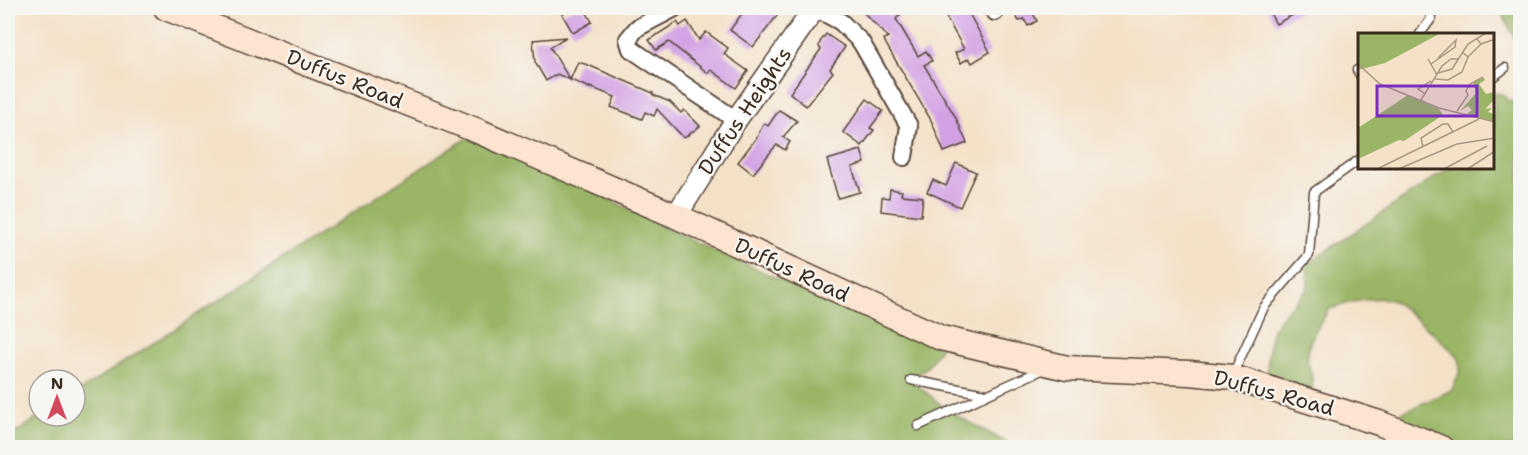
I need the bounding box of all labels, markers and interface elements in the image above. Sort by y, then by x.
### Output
inset map [1358,33,1495,170]
street label: Duffus Heights [692,42,798,180]
street label: Duffus Road [283,43,407,115]
street label: Duffus Road [730,231,854,309]
street label: Duffus Road [1211,363,1337,423]
north arrow [27,368,87,428]
text: N [51,373,63,394]

